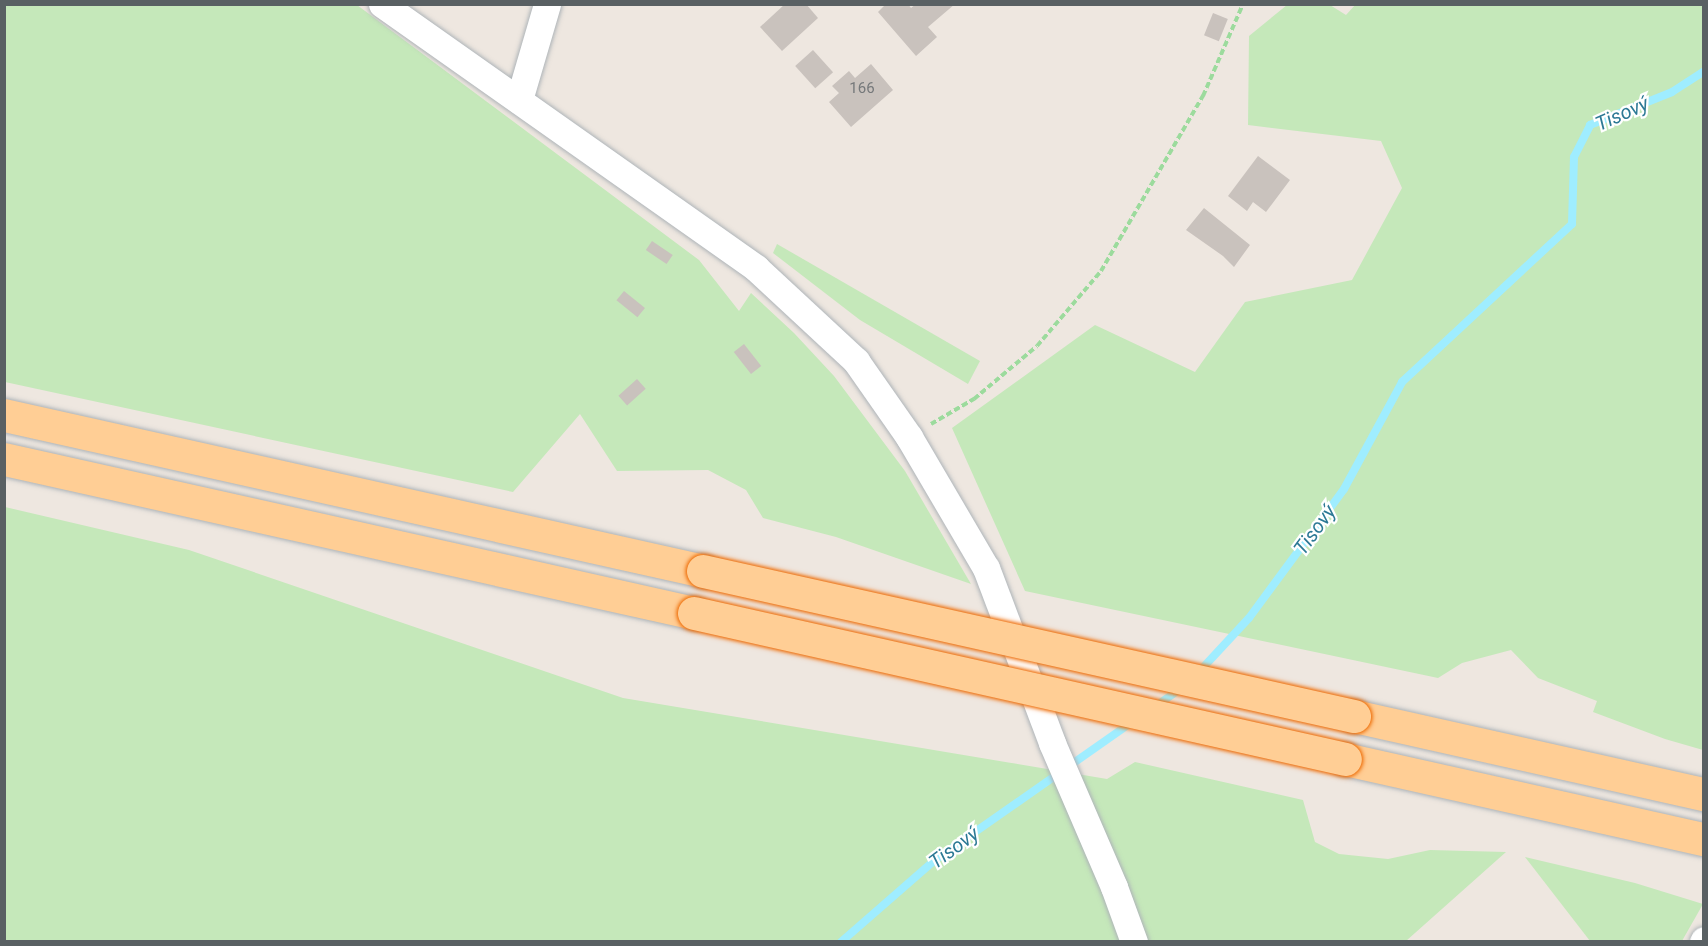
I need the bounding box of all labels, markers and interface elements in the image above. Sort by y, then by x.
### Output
house number: 166 [849,80,875,98]
water label: Tisový [1592,92,1652,136]
water label: Tisový [1289,500,1341,560]
water label: Tisový [924,822,984,874]

